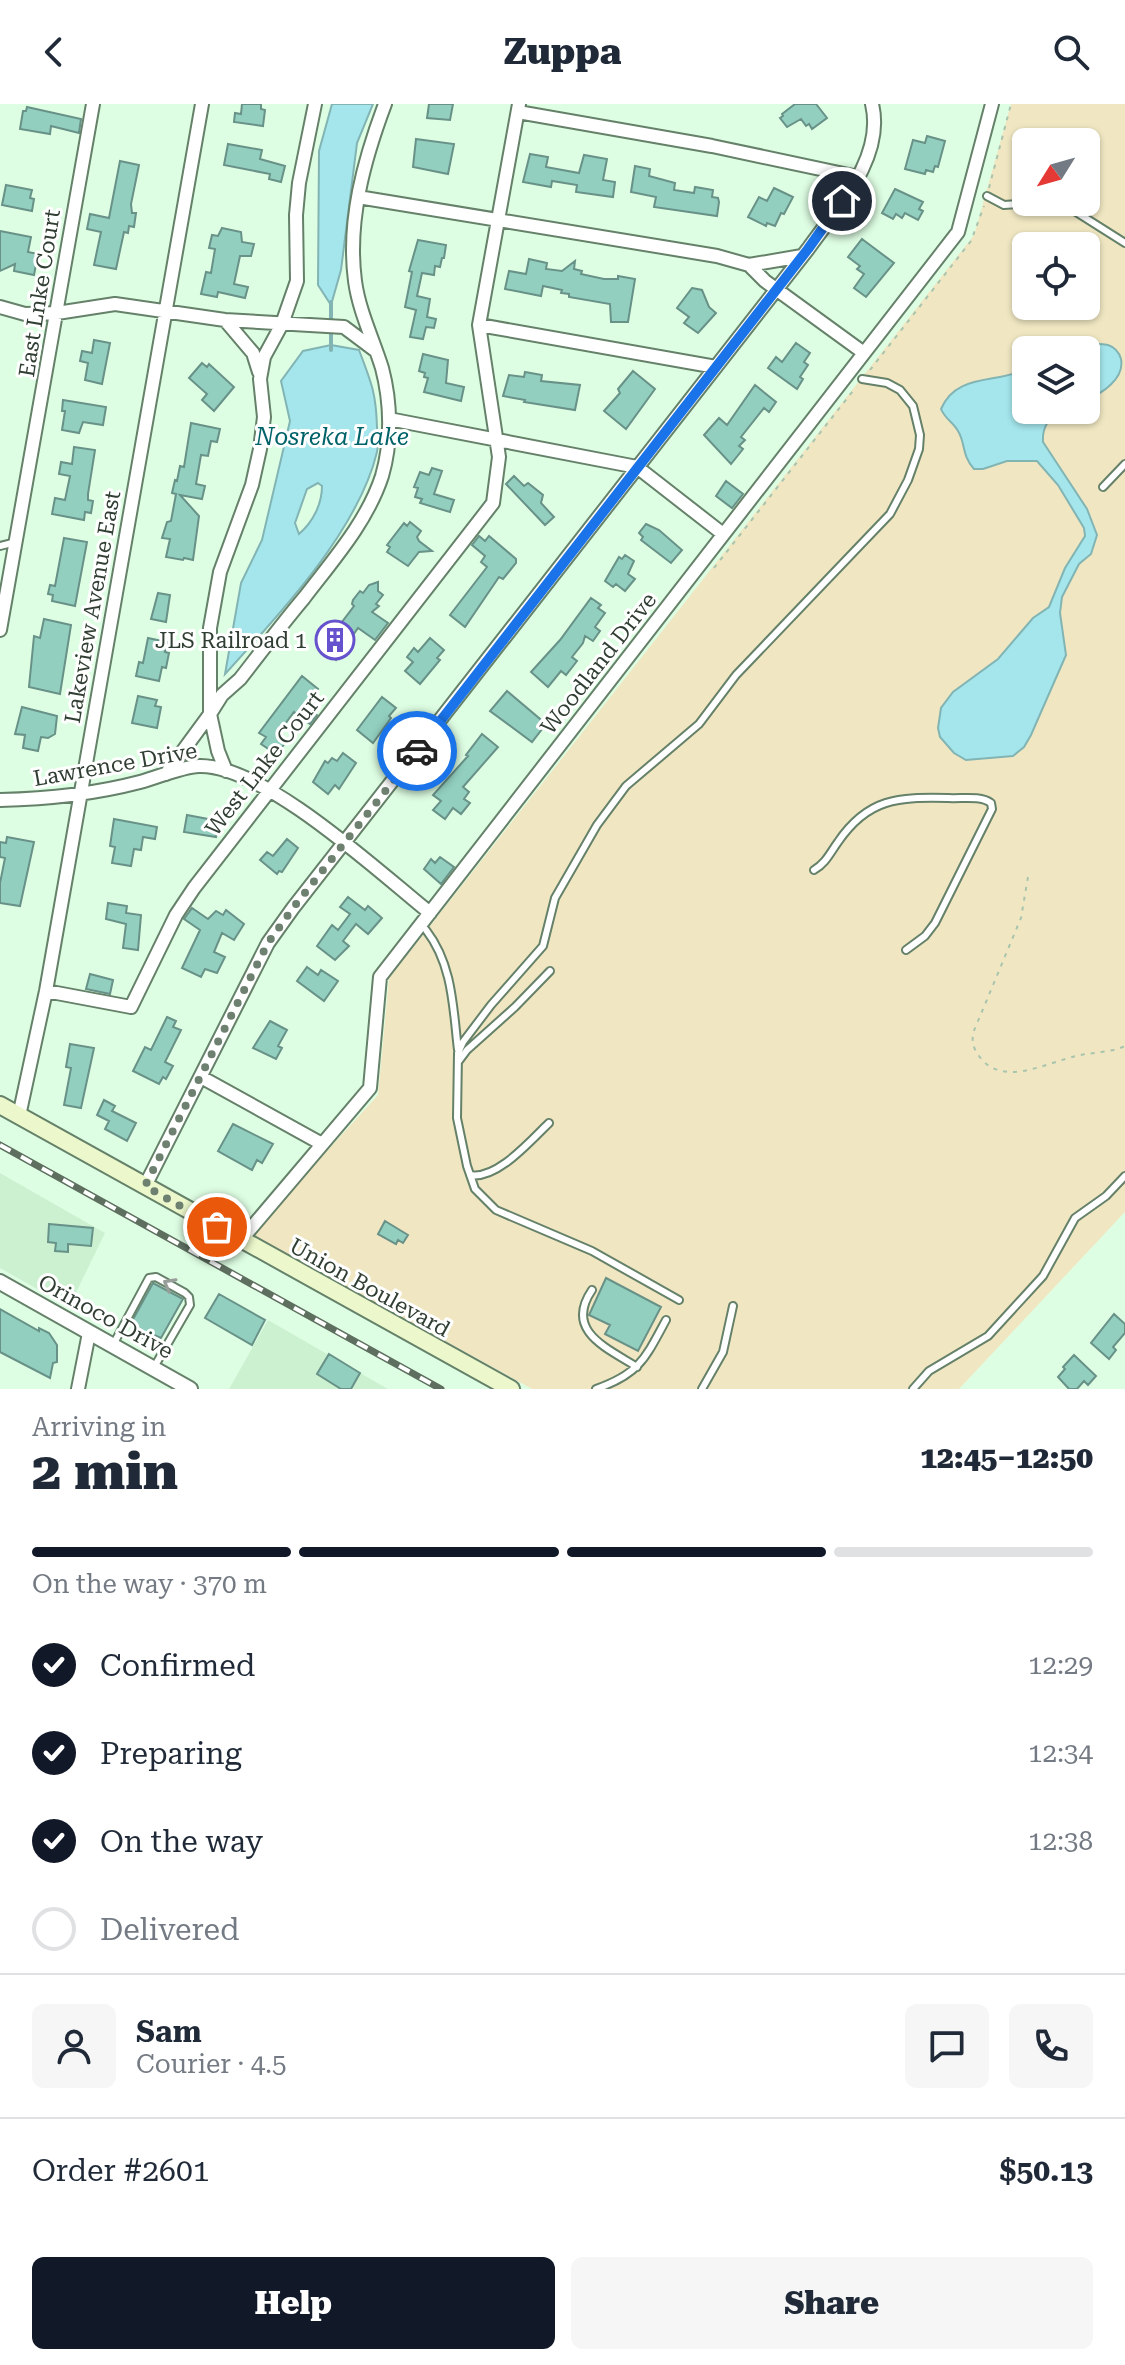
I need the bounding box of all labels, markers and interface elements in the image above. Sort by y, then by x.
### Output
icon: back [32,30,76,74]
icon: search [1049,30,1093,74]
text: Zuppa [504,31,621,73]
north arrow [1012,128,1100,216]
map controls [1012,128,1100,424]
pin [808,167,876,235]
icon: home [820,179,864,223]
street label: East Lnke Court [14,207,65,379]
button: locate [1012,232,1100,320]
button: layers [1012,336,1100,424]
water label: Nosreka Lake [254,423,409,451]
street label: Lakeview Avenue East [60,489,125,725]
street label: Woodland Drive [535,588,661,739]
building icon: JLS Railroad 1 [314,619,356,661]
place label: JLS Railroad 1 [155,628,307,653]
street label: West Lnke Court [200,686,329,841]
courier [377,711,457,791]
icon: car [395,729,439,773]
street label: Lawrence Drive [31,738,199,791]
pin [183,1193,251,1261]
icon: bag [195,1205,239,1249]
street label: Union Boulevard [285,1233,454,1342]
street label: Orinoco Drive [34,1269,177,1364]
one-way arrow [162,1279,177,1294]
text: Arriving in [32,1412,166,1442]
text: 12:45–12:50 [920,1440,1093,1475]
text: 2 min [32,1441,178,1502]
text: On the way · 370 m [32,1569,267,1599]
icon: check [32,1643,76,1687]
text: Confirmed [100,1648,255,1683]
text: 12:29 [1028,1650,1093,1680]
icon: check [32,1731,76,1775]
text: Preparing [100,1736,242,1771]
text: 12:34 [1028,1738,1093,1768]
icon: check [32,1819,76,1863]
text: On the way [100,1824,263,1859]
text: 12:38 [1028,1826,1093,1856]
text: Delivered [100,1912,239,1947]
button: person [32,2004,116,2088]
button: chat [905,2004,989,2088]
button: phone [1009,2004,1093,2088]
text: Sam [136,2014,202,2049]
text: Courier · 4.5 [136,2049,286,2079]
text: Order #2601 [32,2153,210,2188]
text: $50.13 [1000,2153,1093,2188]
button: Help [32,2257,555,2349]
button: Share [571,2257,1093,2349]

